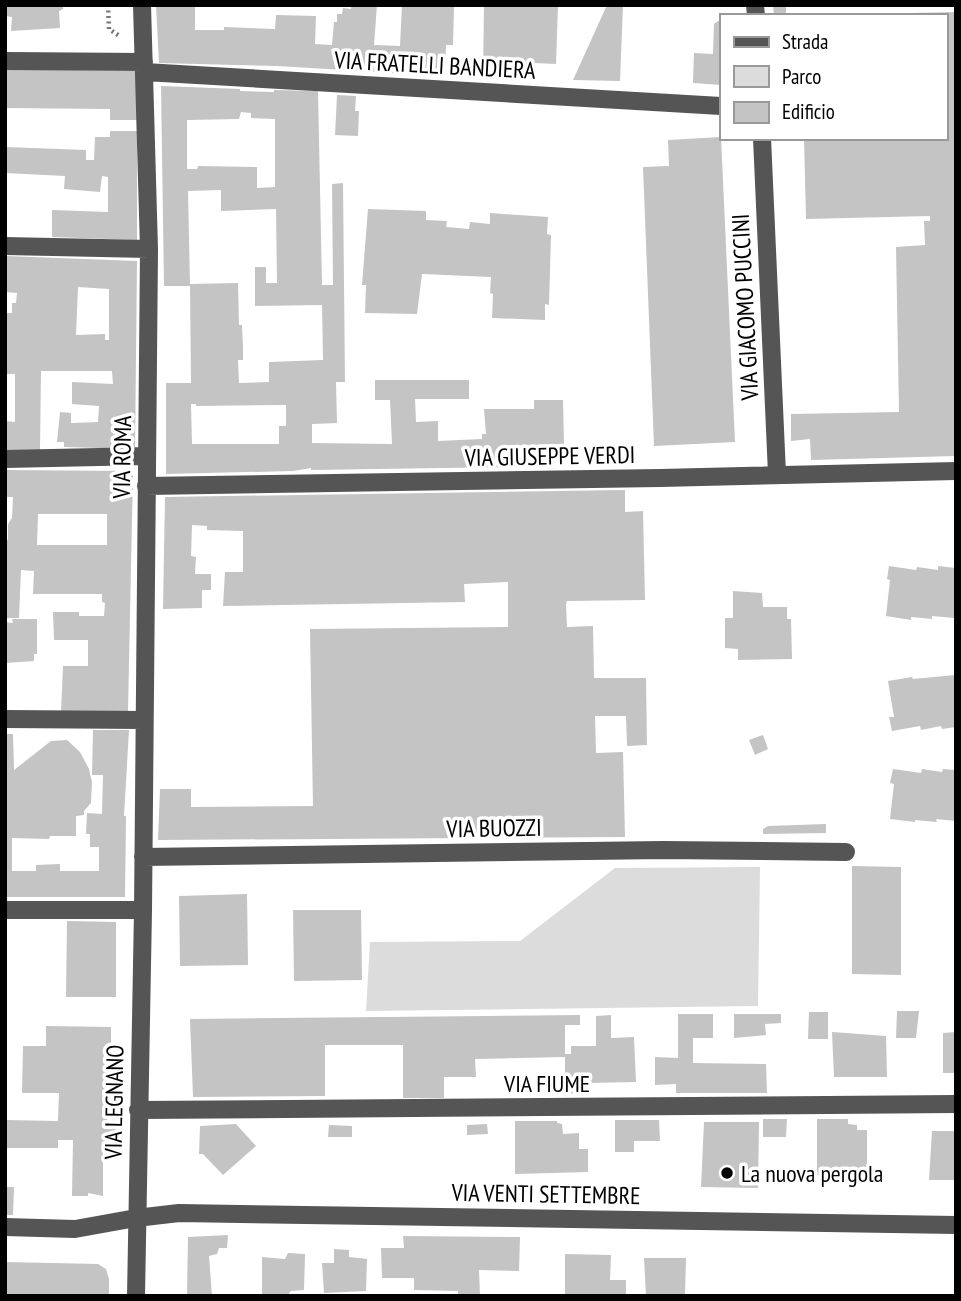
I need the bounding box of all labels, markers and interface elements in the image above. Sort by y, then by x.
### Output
legend [720,14,947,140]
text: Strada [782,28,828,55]
street label: VIA FRATELLI BANDIERA [333,44,537,86]
text: Parco [782,63,821,90]
text: Edificio [782,98,835,125]
street label: VIA GIACOMO PUCCINI [725,213,765,402]
street label: VIA ROMA [106,415,138,500]
street label: VIA GIUSEPPE VERDI [464,439,635,473]
street label: VIA BUOZZI [445,812,542,844]
street label: VIA LEGNANO [97,1044,130,1161]
street label: VIA FIUME [503,1068,590,1099]
place label: La nuova pergola [741,1158,883,1189]
marker: La nuova pergola [719,1165,735,1181]
street label: VIA VENTI SETTEMBRE [450,1177,641,1211]

